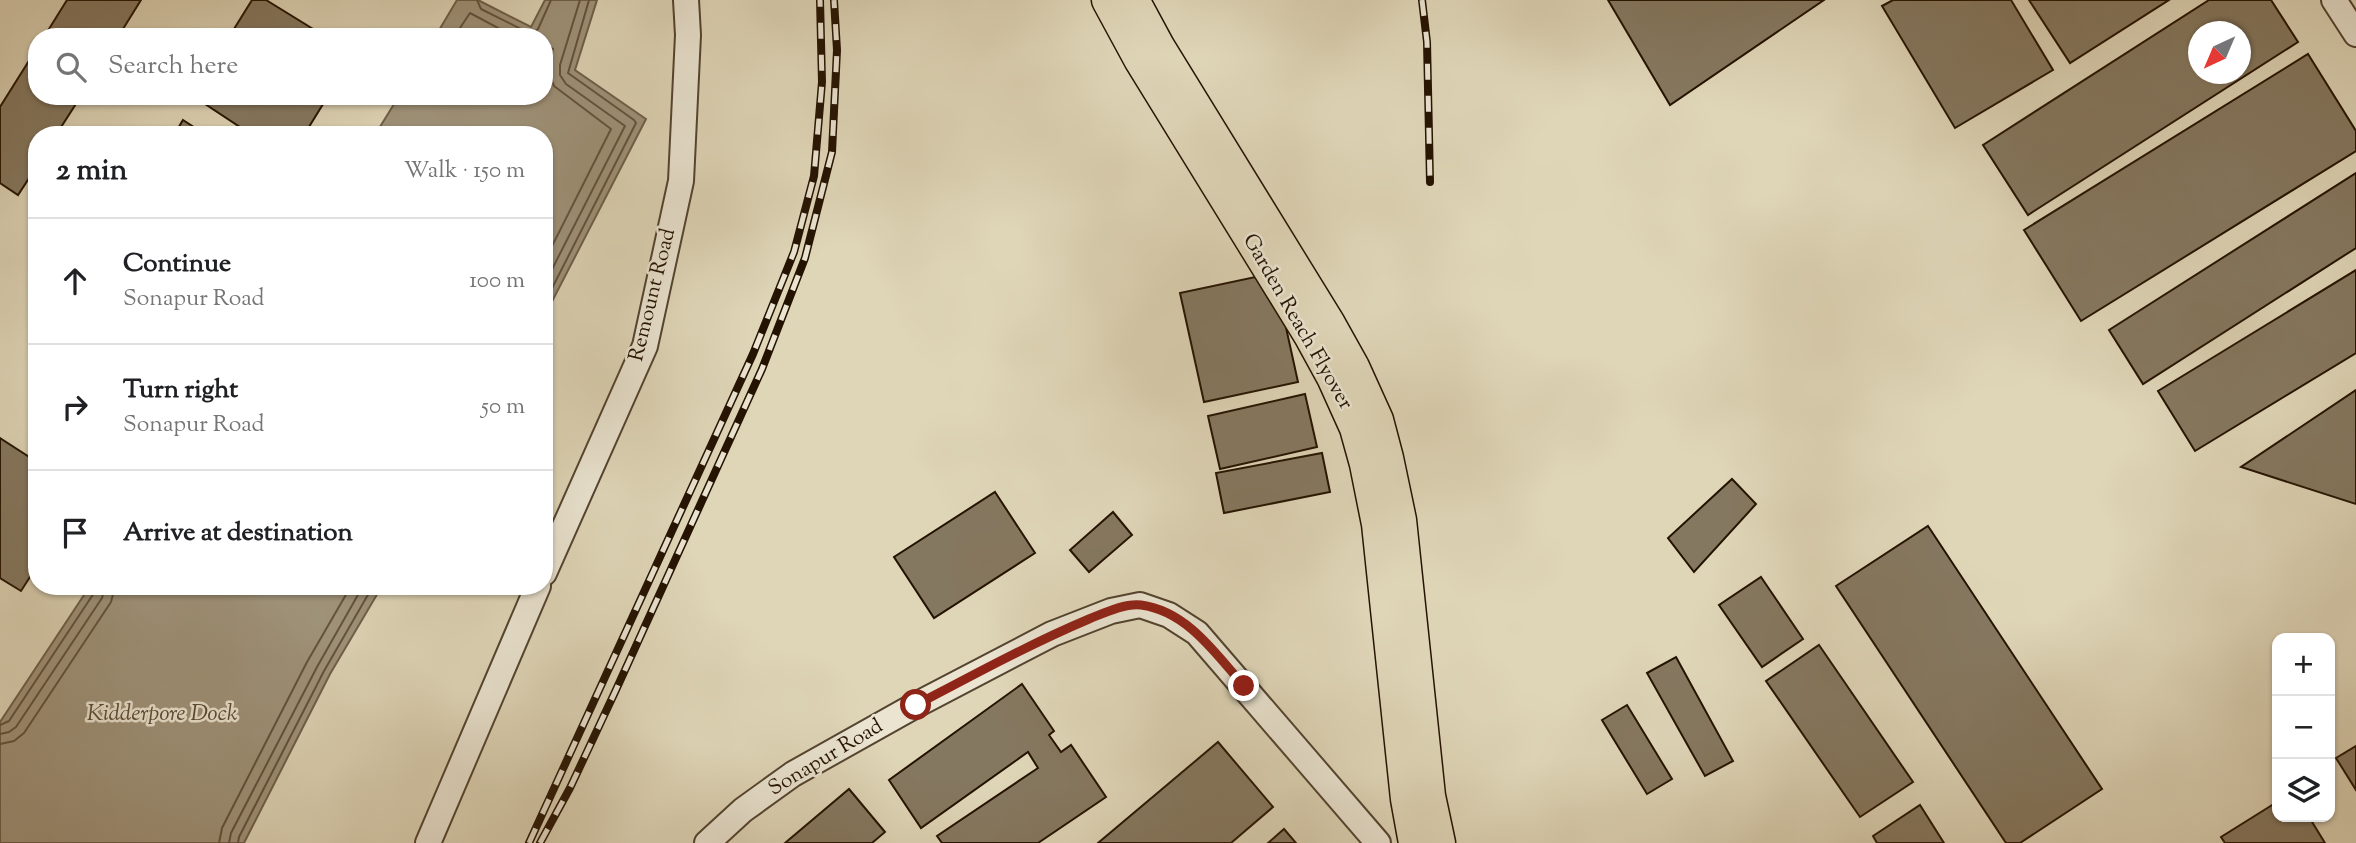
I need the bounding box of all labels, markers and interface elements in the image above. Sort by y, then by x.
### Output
north arrow [2188,21,2251,84]
search box [28,28,553,105]
icon: search [52,48,90,86]
text: Search here [108,48,238,85]
text: 2 min [56,150,128,193]
text: Walk · 150 m [404,155,525,188]
street label: Remount Road [622,225,684,365]
street label: Garden Reach Flyover [1234,228,1360,416]
text: Continue [123,246,231,283]
icon: ahead [56,262,94,300]
text: 100 m [469,265,525,298]
text: Sonapur Road [123,283,265,316]
text: Turn right [123,372,238,409]
icon: right [56,388,94,426]
text: 50 m [481,391,525,424]
text: Sonapur Road [123,409,265,442]
icon: arrive [56,514,94,552]
text: Arrive at destination [123,515,353,552]
map controls [2272,633,2335,822]
button: + [2272,633,2335,696]
route end [1228,670,1259,701]
route start [900,689,931,720]
button: − [2272,696,2335,759]
water label: Kidderpore Dock [87,698,237,731]
street label: Sonapur Road [763,712,889,804]
button: layers [2272,759,2335,822]

